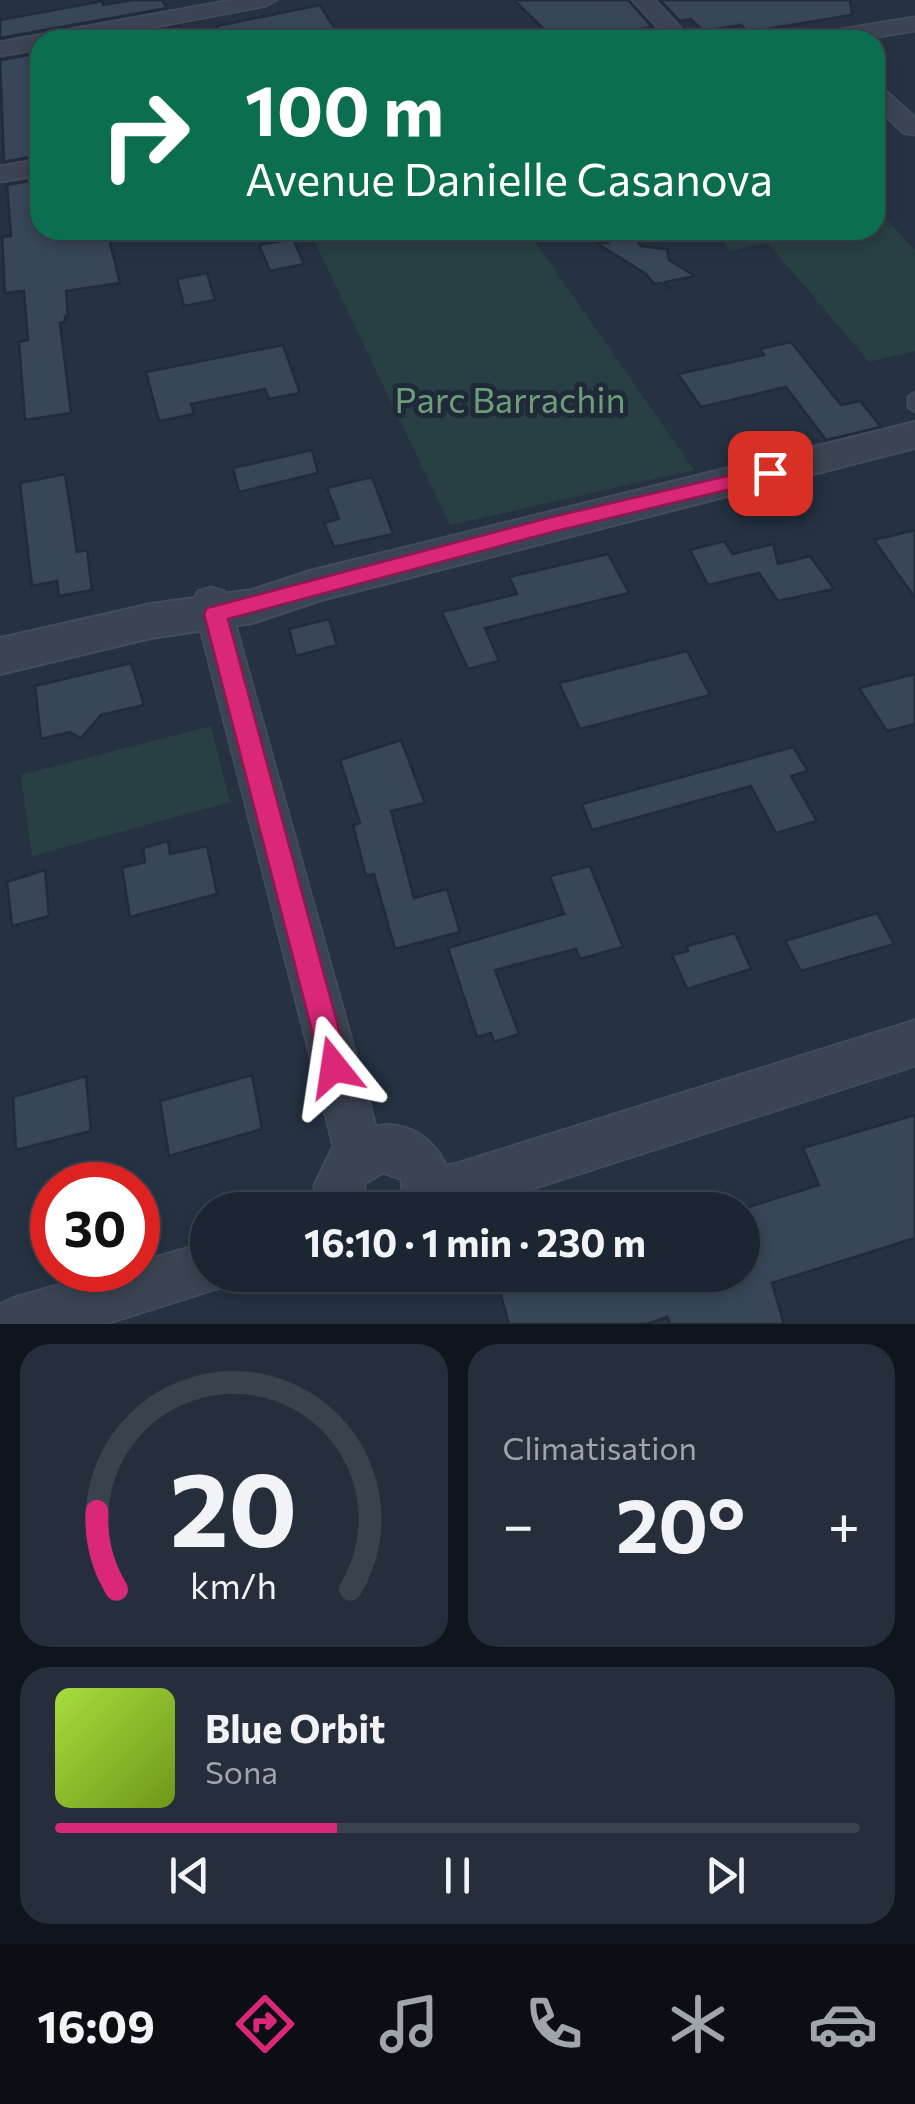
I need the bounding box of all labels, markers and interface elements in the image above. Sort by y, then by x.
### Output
text: 100 m [245,65,444,150]
icon: right [80,70,210,200]
text: Avenue Danielle Casanova [245,150,773,205]
park label: Parc Barrachin [395,377,625,420]
pin [728,431,813,516]
icon: arrive [743,446,798,501]
position arrow [282,1015,386,1119]
speed limit sign: 30 [30,1162,160,1292]
text: 16:10 · 1 min · 230 m [304,1218,646,1265]
text: Climatisation [503,1427,697,1467]
text: 20 [170,1441,298,1568]
text: 20° [616,1477,745,1568]
text: − [503,1489,534,1556]
text: + [828,1489,860,1556]
text: km/h [190,1563,277,1606]
text: Blue Orbit [205,1704,385,1751]
text: Sona [205,1751,278,1791]
icon: previous [162,1848,217,1903]
icon: pause [430,1848,485,1903]
icon: next [698,1848,753,1903]
icon: directions [230,1989,300,2059]
icon: music [374,1989,444,2059]
icon: phone [519,1989,589,2059]
icon: climate [663,1989,733,2059]
icon: car [808,1989,878,2059]
text: 16:09 [37,1997,155,2052]

